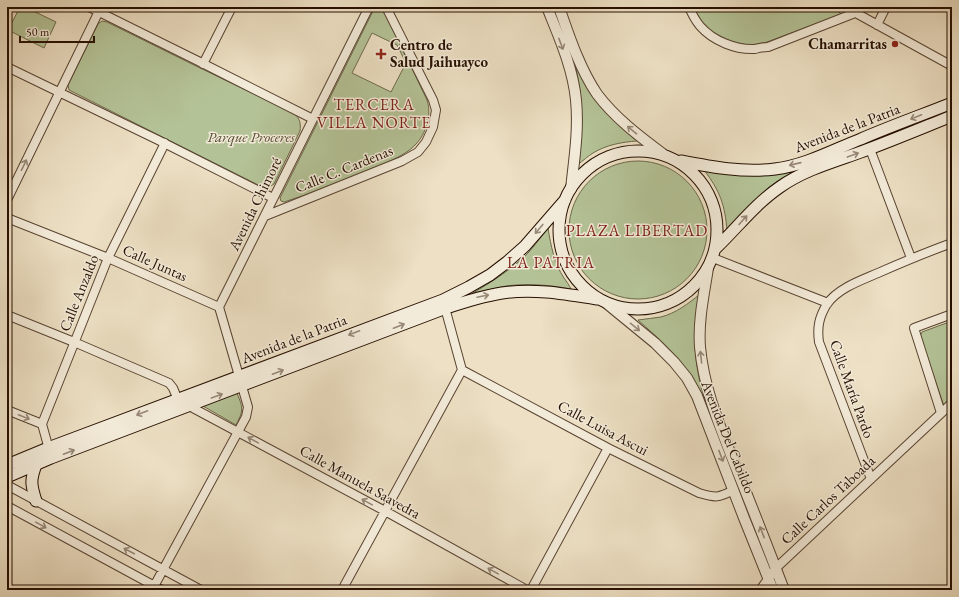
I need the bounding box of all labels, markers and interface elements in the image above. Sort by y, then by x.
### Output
scale bar [20,18,94,44]
text: 50 m [26,24,50,40]
place label: Chamarritas [808,34,887,53]
place label: Centro de Salud Jaihuayco [390,35,488,71]
one-way arrow [558,37,566,49]
marker: Chamarritas [890,39,900,49]
marker: Centro de Salud Jaihuayco [375,48,387,60]
district label: TERCERA VILLA NORTE [317,94,431,133]
street label: Avenida de la Patria [790,99,902,157]
one-way arrow [910,114,922,121]
one-way arrow [627,126,637,135]
park label: Parque Proceres [207,127,296,147]
street label: Calle C. Cardenas [292,140,396,197]
one-way arrow [846,150,858,158]
street label: Avenida Chimoré [223,154,285,254]
one-way arrow [21,160,28,172]
one-way arrow [789,161,802,169]
one-way arrow [738,216,747,226]
district label: PLAZA LIBERTAD [566,220,708,241]
one-way arrow [535,224,544,234]
street label: Calle Juntas [120,240,191,285]
street label: Calle Anzaldo [55,252,103,334]
district label: LA PATRIA [507,252,595,273]
one-way arrow [476,292,489,300]
street label: Avenida de la Patria [237,310,349,368]
one-way arrow [393,321,405,329]
one-way arrow [630,322,640,331]
one-way arrow [348,330,361,337]
street label: Calle María Pardo [826,337,879,441]
one-way arrow [698,351,705,364]
one-way arrow [272,368,284,376]
street label: Avenida Del Cabildo [697,377,760,496]
one-way arrow [210,391,222,399]
street label: Calle Luisa Ascui [555,396,652,460]
one-way arrow [136,410,148,418]
one-way arrow [18,413,30,421]
one-way arrow [247,435,259,443]
street label: Calle Manuela Saavedra [296,440,424,523]
one-way arrow [63,447,75,455]
one-way arrow [717,449,725,461]
street label: Calle Carlos Taboada [777,451,879,548]
one-way arrow [361,497,373,505]
one-way arrow [35,521,47,529]
one-way arrow [757,527,765,539]
one-way arrow [124,547,136,555]
one-way arrow [487,567,499,575]

